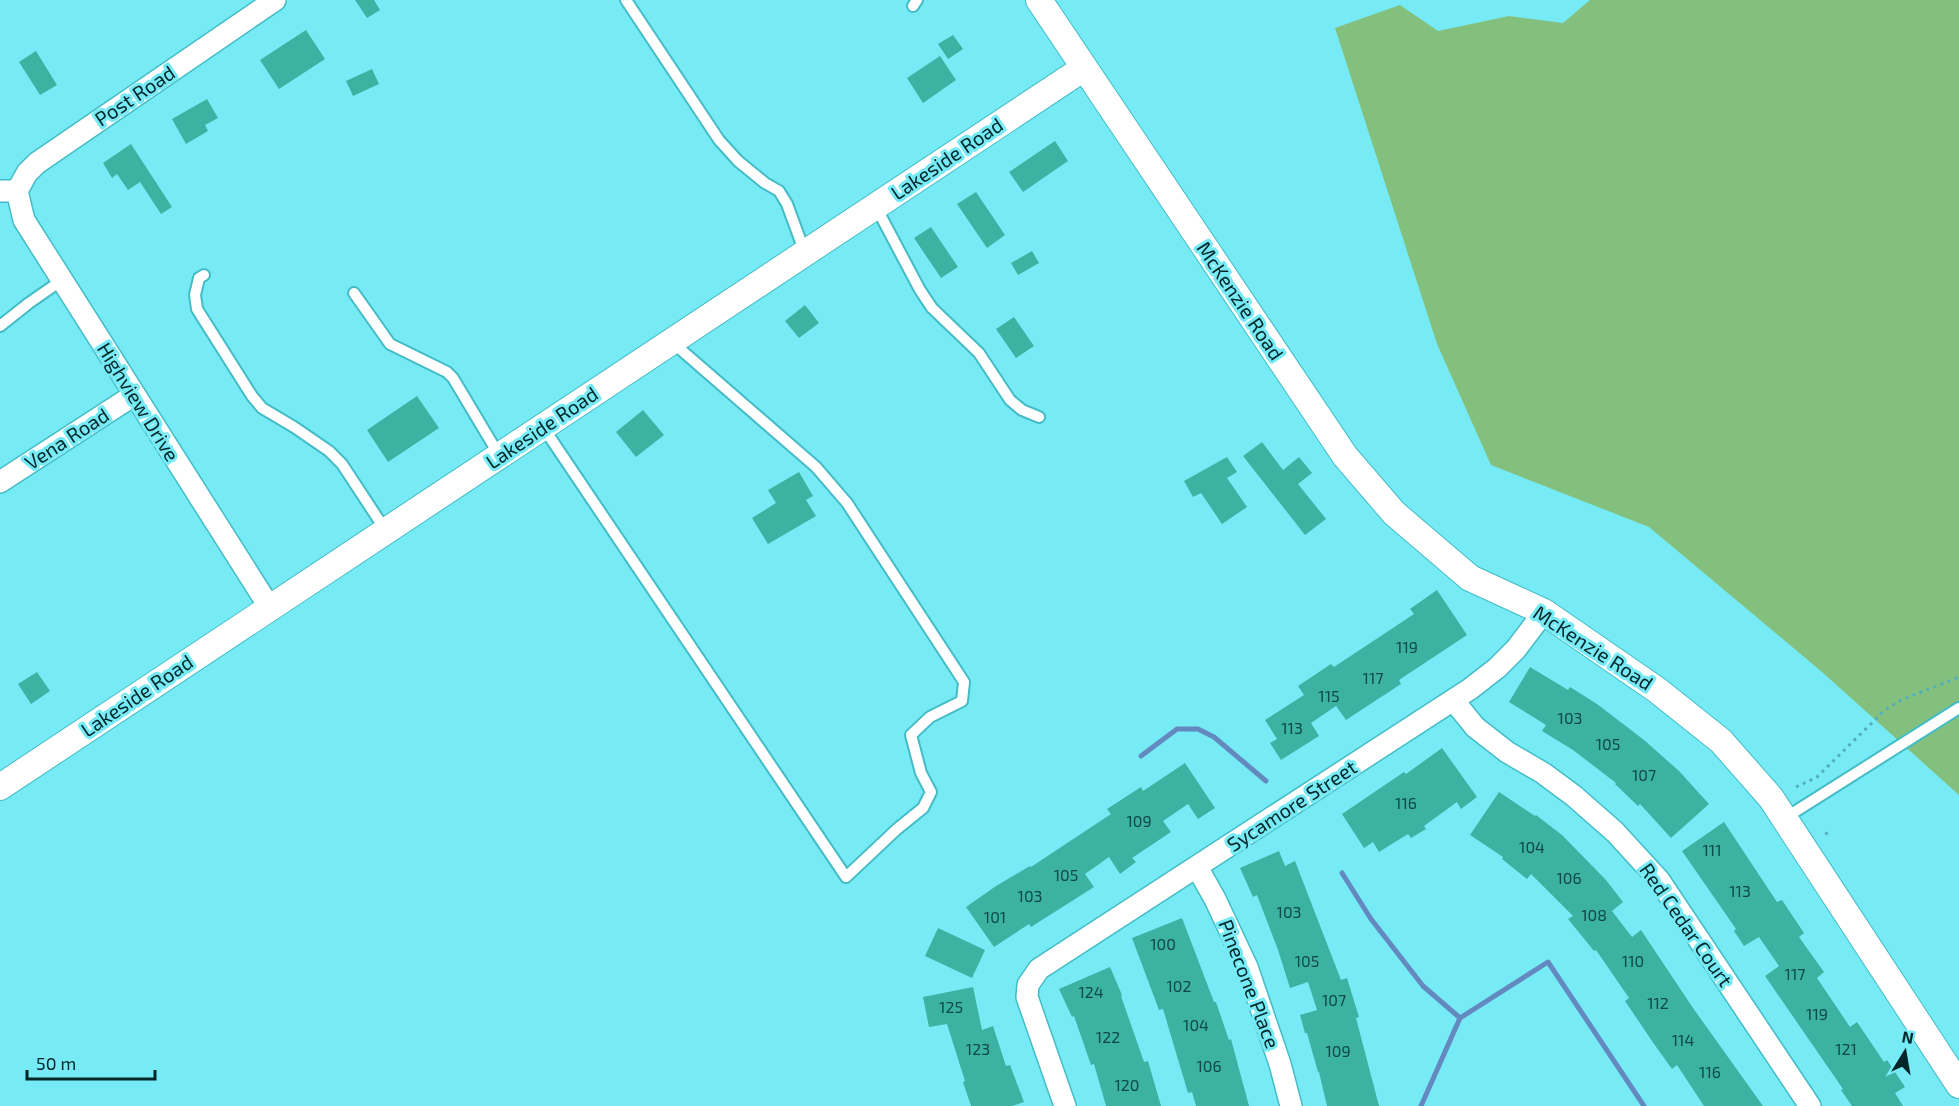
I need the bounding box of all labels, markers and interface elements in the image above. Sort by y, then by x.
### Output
street label: Post Road [90,60,179,131]
street label: Lakeside Road [886,112,1007,204]
street label: McKenzie Road [1192,237,1289,364]
street label: Highview Drive [93,338,185,465]
street label: Lakeside Road [481,381,602,473]
street label: Vena Road [20,402,113,474]
street label: McKenzie Road [1529,600,1658,695]
house number: 119 [1396,637,1418,656]
street label: Lakeside Road [76,649,197,741]
house number: 117 [1363,668,1383,687]
house number: 115 [1318,686,1340,705]
house number: 103 [1558,708,1582,727]
house number: 113 [1281,718,1303,737]
house number: 105 [1596,734,1620,753]
street label: Sycamore Street [1222,754,1361,856]
house number: 107 [1632,765,1656,784]
house number: 116 [1395,793,1417,812]
house number: 109 [1126,811,1152,830]
house number: 104 [1519,837,1545,856]
house number: 111 [1702,840,1722,859]
street label: Red Cedar Court [1635,858,1739,991]
house number: 105 [1054,865,1078,884]
house number: 106 [1556,868,1582,887]
house number: 113 [1729,881,1751,900]
house number: 103 [1018,886,1042,905]
house number: 103 [1277,902,1301,921]
house number: 108 [1581,905,1607,924]
house number: 101 [984,907,1006,926]
street label: Pinecone Place [1214,916,1286,1051]
house number: 100 [1150,934,1176,953]
house number: 105 [1295,951,1319,970]
house number: 110 [1622,951,1644,970]
house number: 117 [1785,964,1805,983]
house number: 102 [1166,976,1192,995]
house number: 124 [1078,982,1104,1001]
house number: 107 [1322,990,1346,1009]
house number: 112 [1647,993,1669,1012]
house number: 125 [939,997,963,1016]
house number: 119 [1806,1004,1828,1023]
house number: 104 [1183,1015,1209,1034]
north arrow [1875,1022,1935,1082]
text: N [1900,1026,1915,1047]
house number: 122 [1096,1027,1120,1046]
house number: 114 [1672,1030,1694,1049]
house number: 123 [966,1039,990,1058]
house number: 121 [1835,1039,1857,1058]
house number: 109 [1325,1041,1351,1060]
scale bar [27,1043,154,1081]
text: 50 m [36,1052,76,1074]
house number: 106 [1196,1056,1222,1075]
house number: 116 [1699,1062,1721,1081]
house number: 120 [1114,1075,1140,1094]

